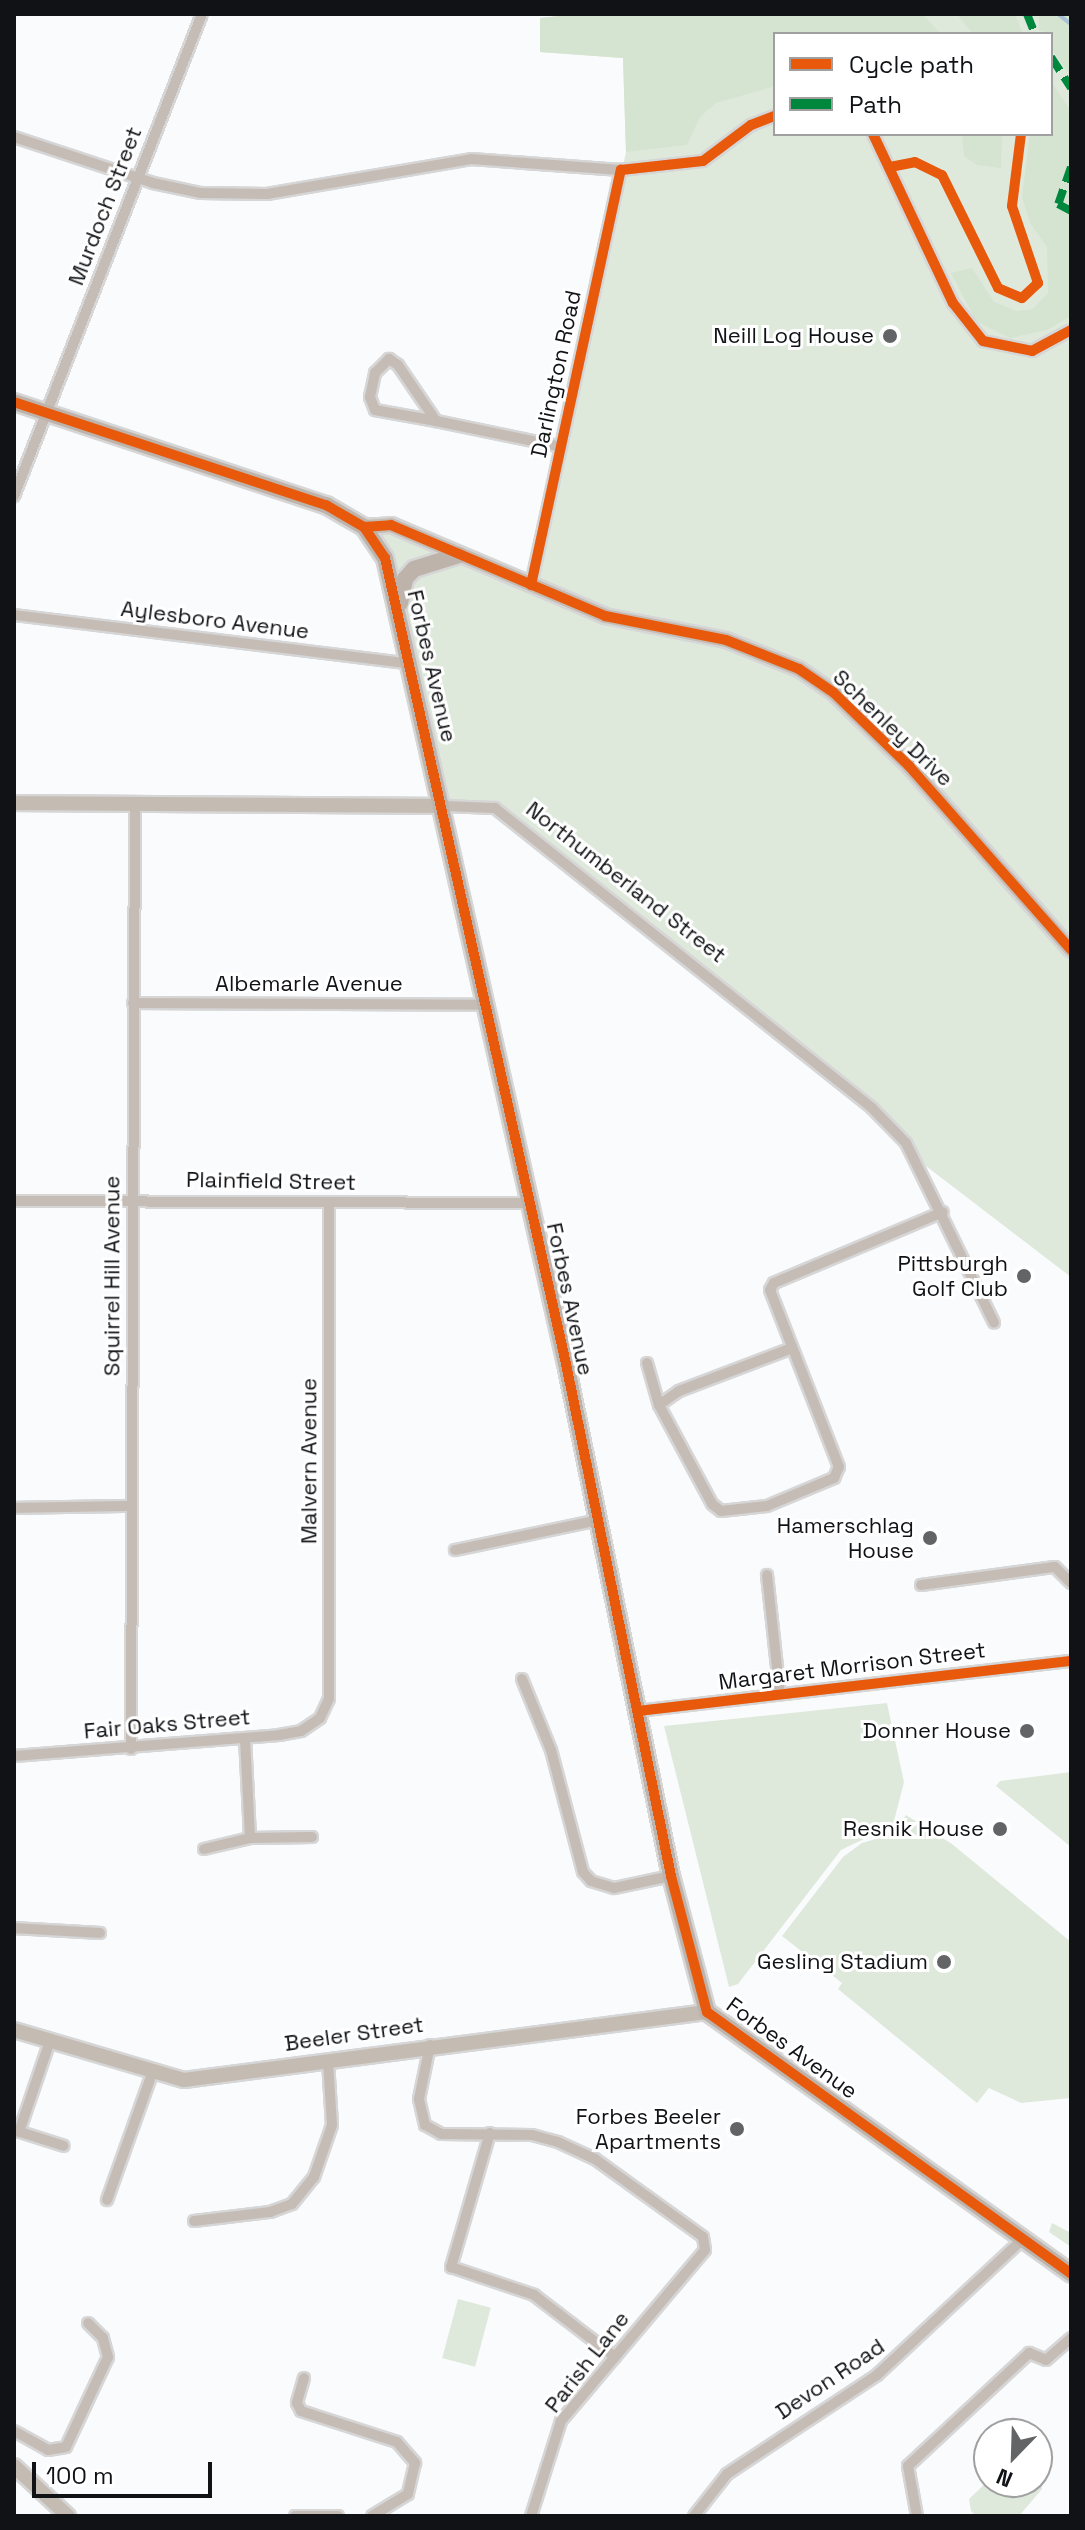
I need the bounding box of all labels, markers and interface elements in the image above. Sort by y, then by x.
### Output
legend [773,32,1053,136]
text: Cycle path [849,49,974,80]
text: Path [849,89,902,120]
street label: Murdoch Street [63,123,147,289]
street label: Darlington Road [525,288,587,460]
place label: Neill Log House [713,323,874,349]
marker: Neill Log House [881,327,899,345]
street label: Forbes Avenue [402,587,462,745]
street label: Aylesboro Avenue [119,595,311,645]
street label: Schenley Drive [827,664,959,792]
street label: Northumberland Street [521,796,731,968]
street label: Albemarle Avenue [215,971,403,997]
street label: Plainfield Street [186,1166,356,1196]
street label: Squirrel Hill Avenue [99,1176,125,1376]
street label: Forbes Avenue [541,1220,599,1378]
place label: Pittsburgh Golf Club [897,1250,1008,1302]
marker: Pittsburgh Golf Club [1015,1267,1033,1285]
street label: Malvern Avenue [296,1378,322,1544]
place label: Hamerschlag House [777,1512,914,1564]
marker: Hamerschlag House [921,1529,939,1547]
street label: Margaret Morrison Street [717,1637,987,1695]
street label: Fair Oaks Street [83,1704,251,1744]
place label: Donner House [863,1718,1011,1744]
marker: Donner House [1018,1722,1036,1740]
place label: Resnik House [843,1816,984,1842]
marker: Resnik House [991,1820,1009,1838]
place label: Gesling Stadium [757,1949,928,1975]
marker: Gesling Stadium [935,1953,953,1971]
street label: Forbes Avenue [721,1992,863,2104]
street label: Beeler Street [283,2011,425,2057]
place label: Forbes Beeler Apartments [576,2103,721,2154]
marker: Forbes Beeler Apartments [728,2120,746,2138]
street label: Parish Lane [539,2306,635,2418]
street label: Devon Road [771,2333,889,2425]
north arrow [973,2418,1053,2498]
scale bar [36,2446,216,2496]
text: 100 m [46,2460,114,2491]
text: N [992,2462,1017,2494]

